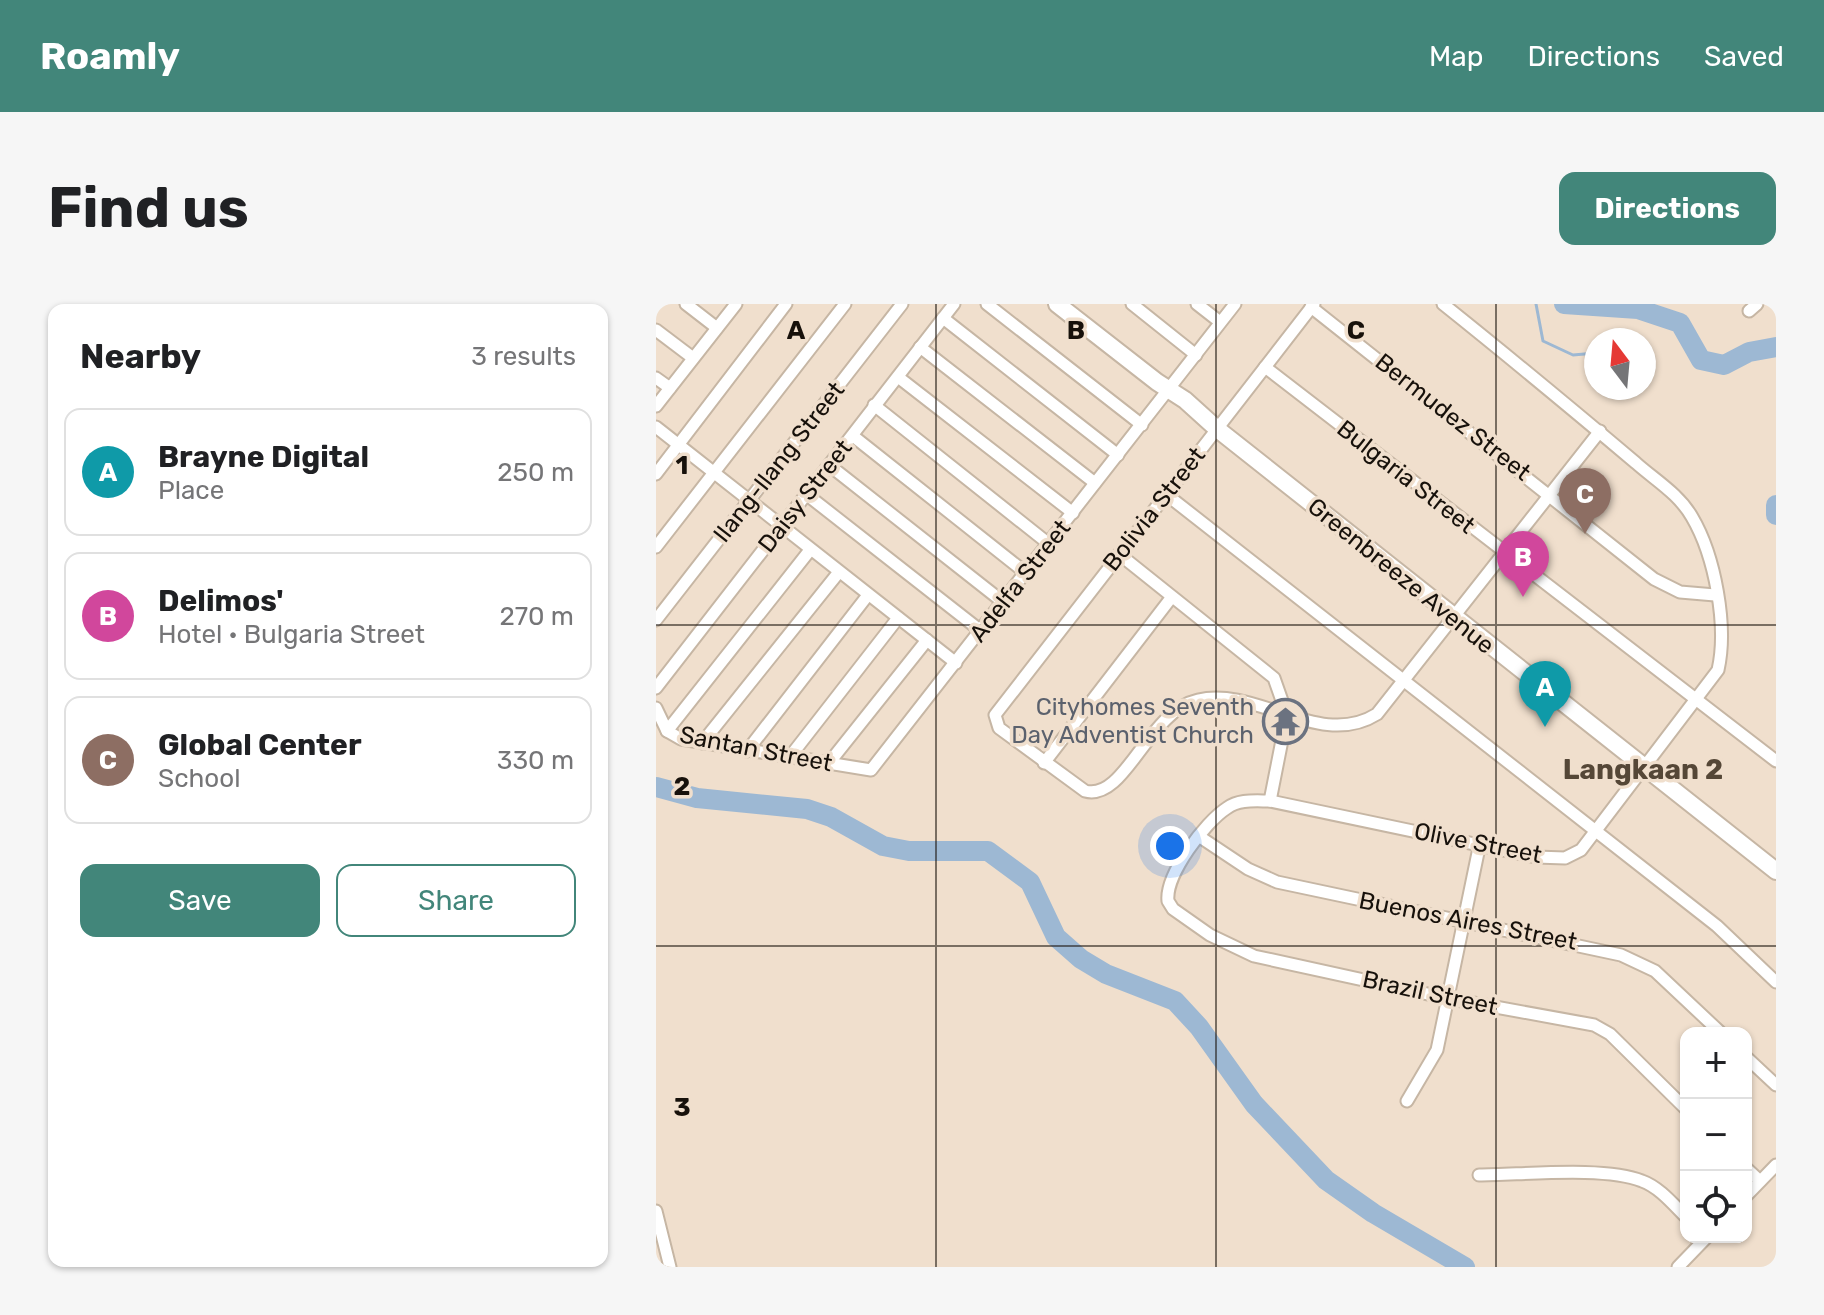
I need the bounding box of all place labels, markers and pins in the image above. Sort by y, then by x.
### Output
pin: C [1559,468,1611,534]
pin: B [1497,531,1549,597]
pin: A [1519,661,1571,727]
place label: Cityhomes Seventh Day Adventist Church [1011,693,1254,749]
temple icon: Cityhomes Seventh Day Adventist Church [1261,697,1309,745]

